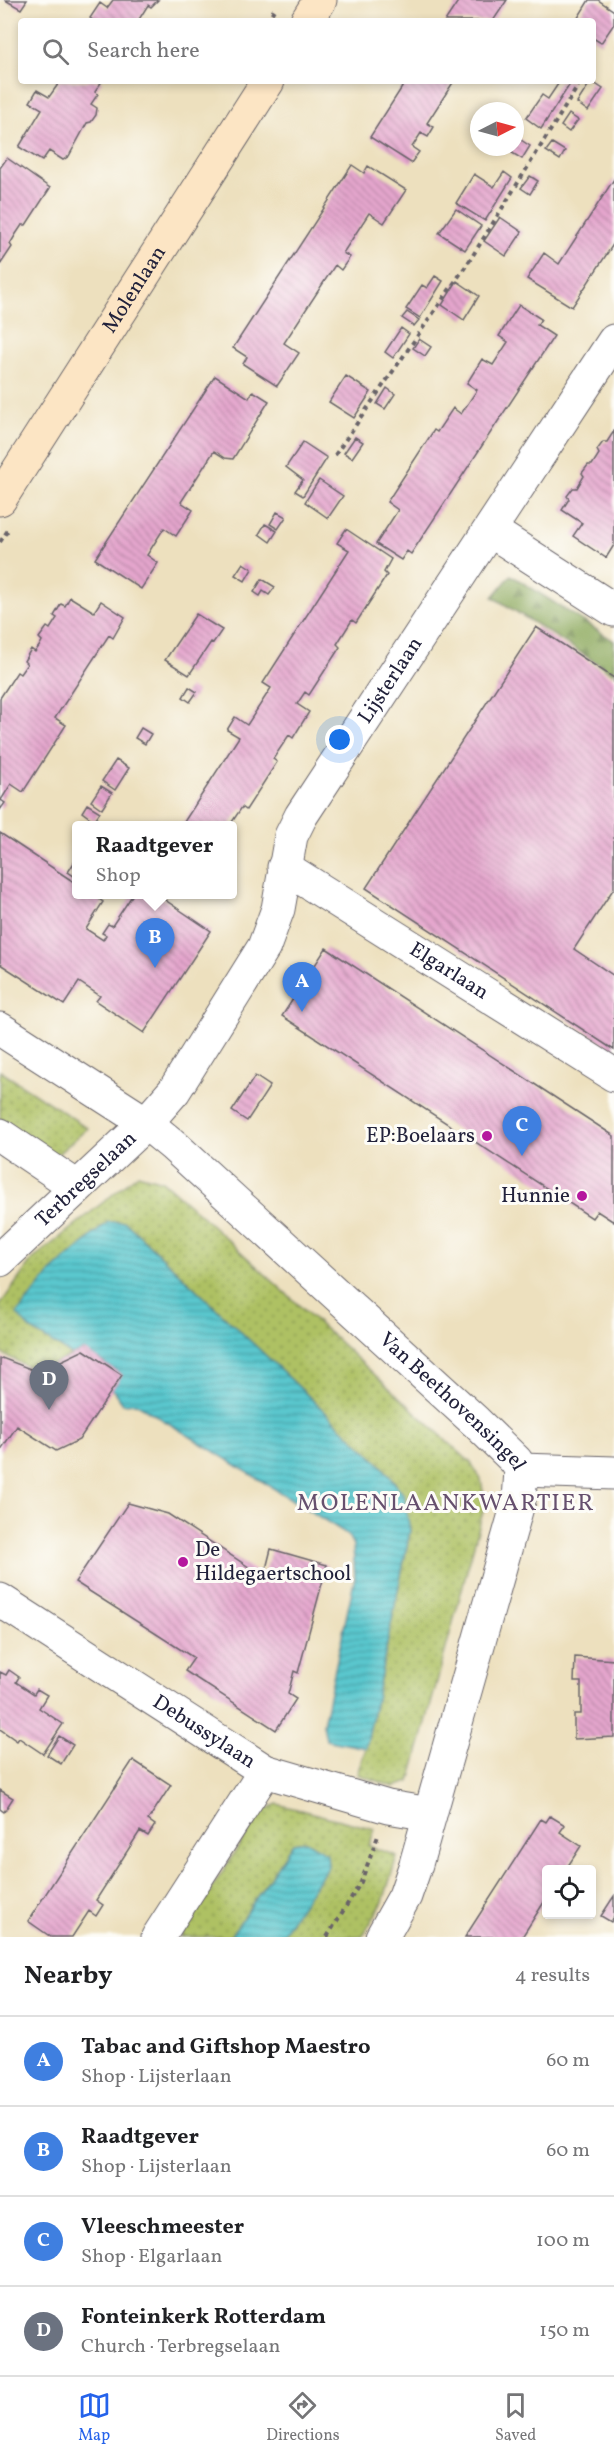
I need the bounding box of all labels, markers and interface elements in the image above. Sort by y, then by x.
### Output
search box [18,18,596,84]
icon: search [39,35,72,68]
text: Search here [87,36,200,67]
north arrow [470,102,524,156]
street label: Molenlaan [96,240,173,339]
street label: Lijsterlaan [351,631,430,729]
your location [325,725,354,754]
popup [72,821,237,899]
text: Raadtgever [96,831,213,862]
text: Shop [96,862,141,890]
pin: B [136,918,174,968]
street label: Elgarlaan [404,935,494,1007]
pin: A [282,962,322,1012]
pin: C [502,1106,542,1156]
place label: EP:Boelaars [366,1122,475,1151]
street label: Terbregselaan [29,1124,143,1234]
marker: EP:Boelaars [480,1129,494,1143]
place label: Hunnie [501,1182,570,1211]
marker: Hunnie [575,1189,589,1203]
street label: Van Beethovensingel [372,1326,533,1476]
pin: D [29,1360,68,1410]
district label: MOLENLAANKWARTIER [297,1487,595,1521]
place label: De Hildegaertschool [195,1536,351,1589]
marker: De Hildegaertschool [176,1555,190,1569]
street label: Debussylaan [147,1688,261,1776]
map controls [542,1865,596,1919]
button: locate [542,1865,596,1919]
text: Nearby [24,1958,113,1994]
text: 4 results [515,1962,590,1990]
text: Tabac and Giftshop Maestro [81,2032,371,2063]
text: A [36,2047,51,2075]
text: 60 m [546,2047,590,2075]
text: Shop · Lijsterlaan [81,2063,232,2091]
text: Raadtgever [81,2122,199,2153]
text: B [37,2137,50,2165]
text: 60 m [546,2137,590,2165]
text: Shop · Lijsterlaan [81,2153,232,2181]
text: Vleeschmeester [81,2212,244,2243]
text: C [37,2227,50,2255]
text: 100 m [536,2227,590,2255]
text: Shop · Elgarlaan [81,2243,222,2271]
text: Fonteinkerk Rotterdam [81,2302,326,2333]
text: D [36,2317,51,2345]
text: 150 m [539,2317,590,2345]
text: Church · Terbregselaan [81,2333,280,2361]
tab: Map [78,2389,111,2447]
tab: Directions [266,2389,340,2447]
tab: Saved [495,2389,536,2447]

